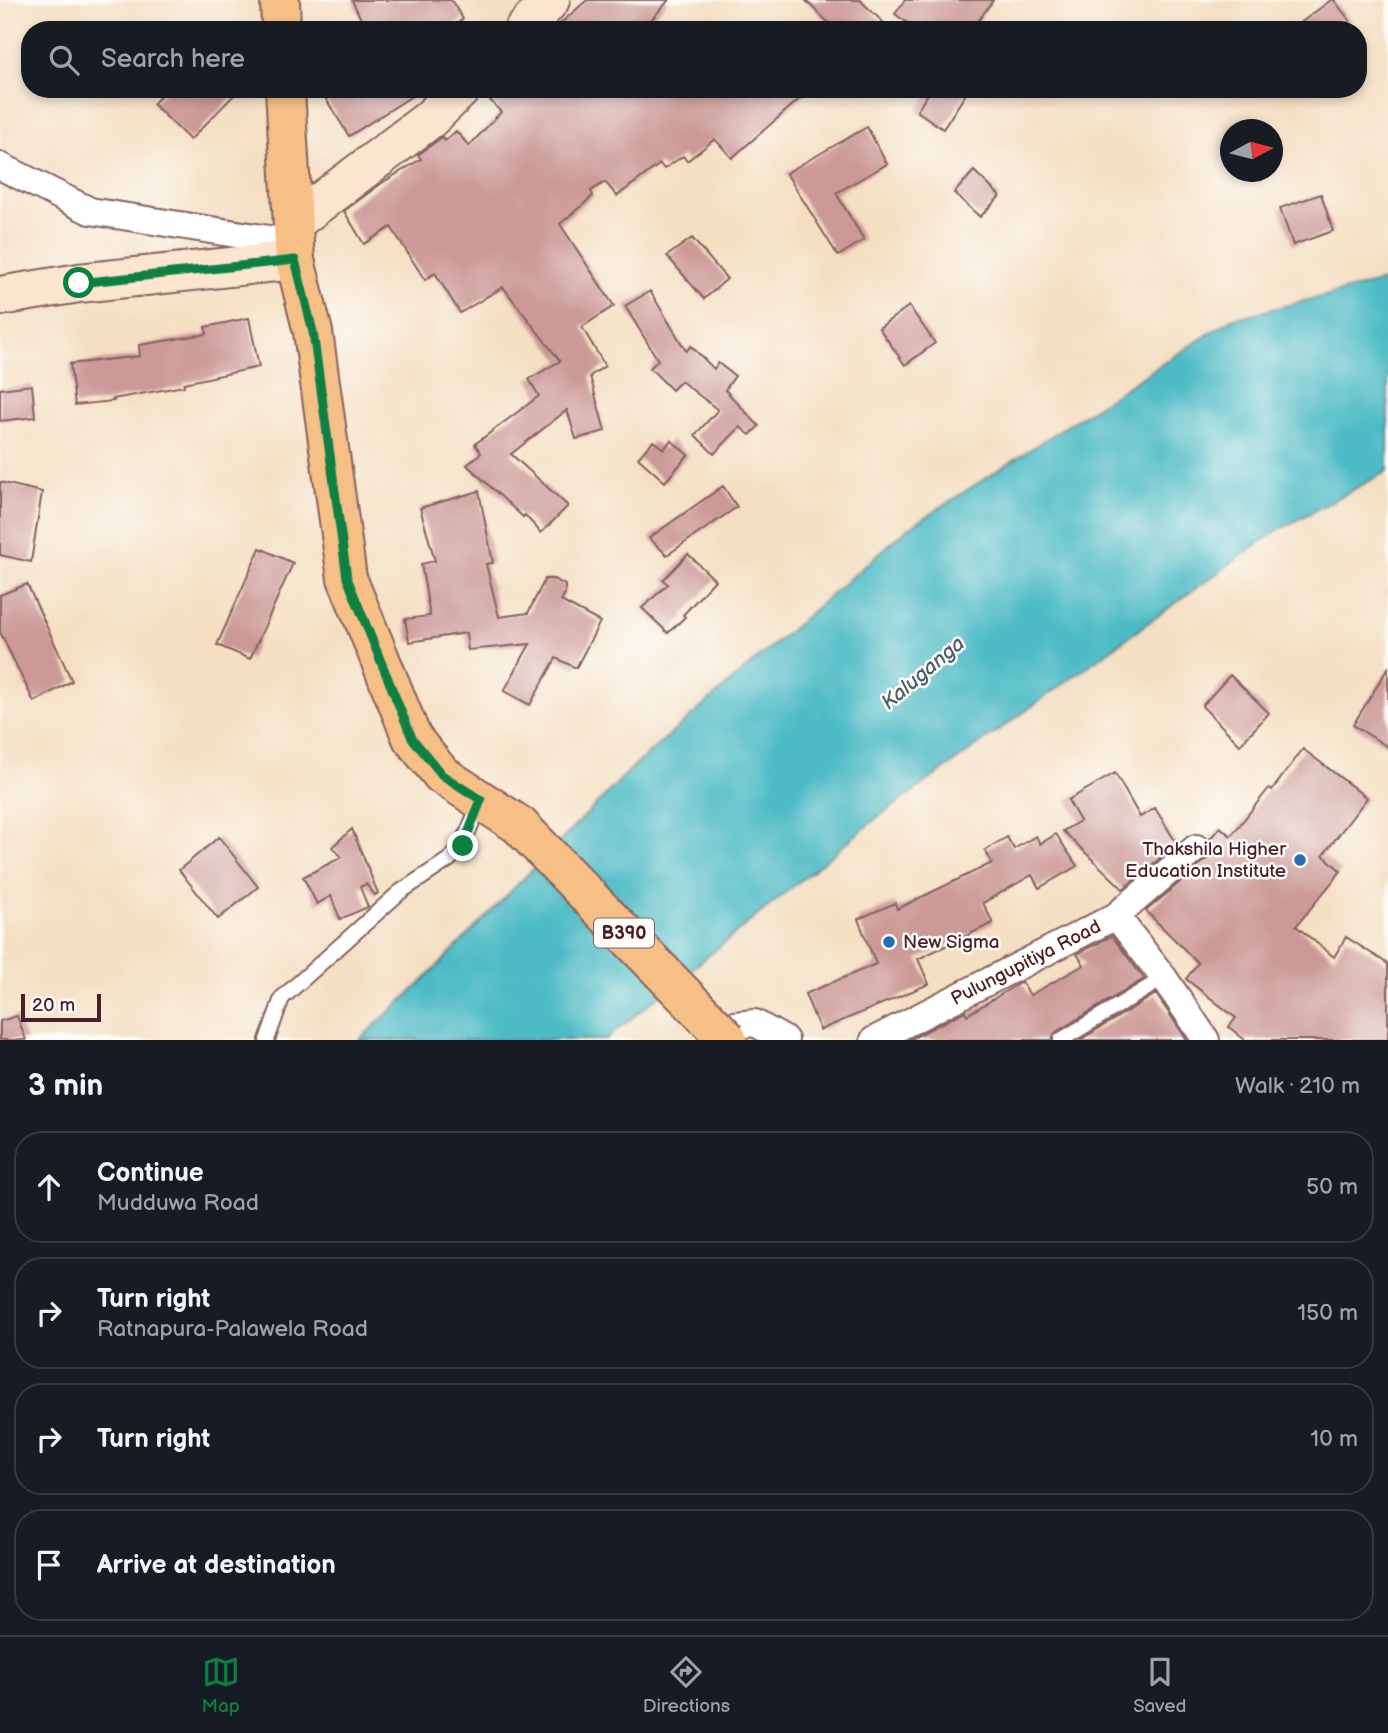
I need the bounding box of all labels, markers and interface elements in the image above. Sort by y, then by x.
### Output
search box [21,21,1367,98]
icon: search [45,41,83,79]
text: Search here [101,44,245,75]
north arrow [1220,119,1283,182]
route start [63,267,94,298]
water label: Kaluganga [876,631,970,715]
route end [447,830,478,861]
place label: Thakshila Higher Education Institute [1125,838,1287,883]
marker: Thakshila Higher Education Institute [1292,852,1308,868]
street label: Pulungupitiya Road [947,915,1105,1011]
road number: B390 [594,918,654,948]
place label: New Sigma [903,931,999,954]
marker: New Sigma [881,934,897,950]
scale bar [21,991,102,1023]
text: 20 m [32,994,75,1017]
text: 3 min [28,1068,103,1104]
text: Walk · 210 m [1235,1072,1360,1100]
text: Continue [97,1158,204,1189]
icon: ahead [30,1168,68,1206]
text: 50 m [1306,1173,1358,1201]
text: Mudduwa Road [97,1189,259,1217]
text: Turn right [97,1284,210,1315]
icon: right [30,1294,68,1332]
text: 150 m [1297,1299,1358,1327]
text: Ratnapura-Palawela Road [97,1315,368,1343]
icon: right [30,1420,68,1458]
text: Turn right [97,1424,210,1455]
text: 10 m [1310,1425,1358,1453]
icon: arrive [30,1546,68,1584]
text: Arrive at destination [97,1550,336,1581]
tab: Map [202,1653,240,1718]
tab: Directions [643,1653,730,1718]
tab: Saved [1133,1653,1186,1718]

